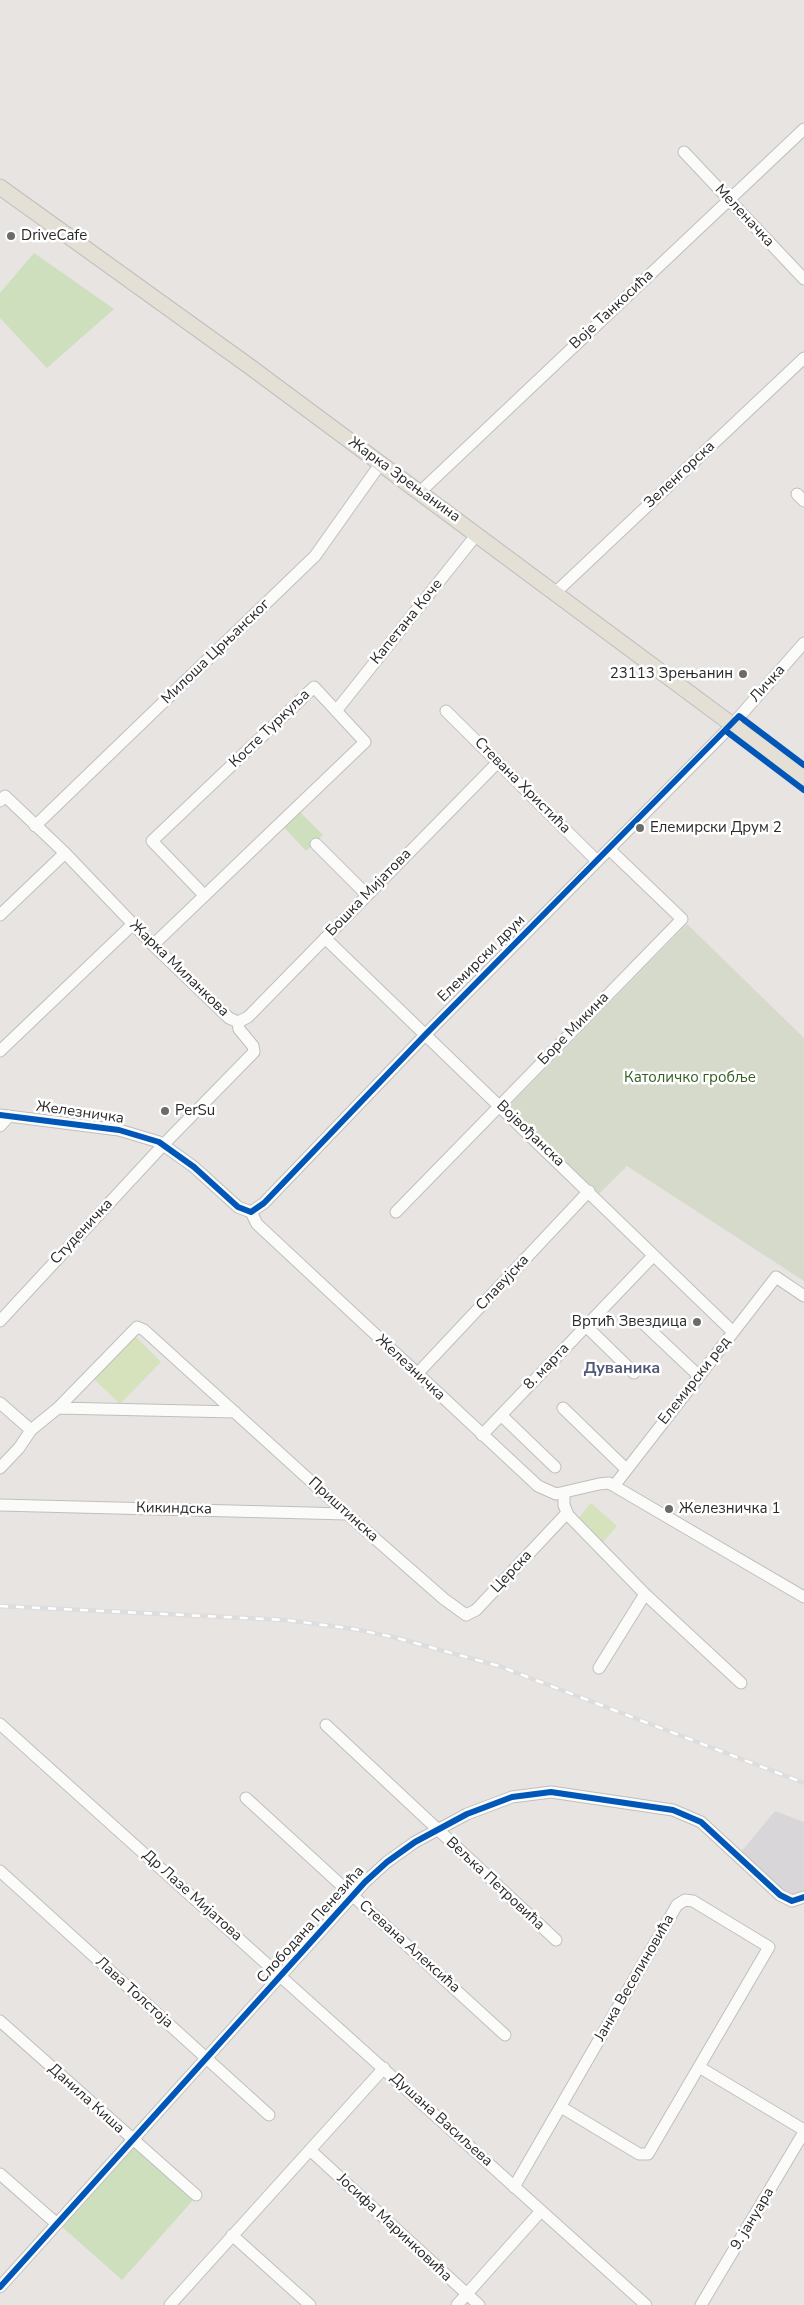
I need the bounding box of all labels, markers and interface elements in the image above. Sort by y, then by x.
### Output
street label: Меленачка [711,181,777,251]
place label: DriveCafe [21,227,87,245]
marker: DriveCafe [5,230,17,242]
street label: Воје Танкосића [566,267,658,353]
street label: Жарка Зрењанина [345,433,463,527]
street label: Зеленгорска [641,438,719,512]
street label: Капетана Коче [367,576,447,668]
street label: Милоша Црњанског [158,596,274,708]
street label: Личка [747,662,789,706]
place label: 23113 Зрењанин [610,665,733,683]
marker: 23113 Зрењанин [737,668,749,680]
street label: Косте Туркуља [226,686,314,772]
street label: Стевана Христића [470,734,574,838]
place label: Елемирски Друм 2 [650,819,782,837]
marker: Елемирски Друм 2 [634,822,646,834]
street label: Бошка Мијатова [323,845,415,941]
street label: Елемирски друм [435,912,529,1006]
street label: Жарка Миланкова [126,917,232,1021]
street label: Боре Микина [535,989,613,1069]
park label: Католичко гробље [624,1069,756,1087]
street label: Војвођанска [492,1097,568,1171]
street label: Железничка [35,1098,125,1128]
place label: PerSu [175,1102,215,1120]
marker: PerSu [159,1105,171,1117]
street label: Студеничка [47,1195,117,1269]
street label: Славујска [473,1251,533,1315]
place label: Вртић Звездица [572,1313,687,1331]
marker: Вртић Звездица [691,1316,703,1328]
street label: Железничка [371,1331,449,1405]
street label: Елемирски ред [655,1333,735,1429]
street label: 8. марта [520,1340,574,1394]
district label: Дуваника [584,1359,660,1379]
street label: Приштинска [304,1474,382,1546]
street label: Кикиндска [136,1499,212,1519]
place label: Железничка 1 [679,1500,780,1518]
marker: Железничка 1 [663,1503,675,1515]
street label: Церска [488,1547,536,1597]
street label: Вељка Петровића [442,1834,548,1934]
street label: Др Лазе Мијатова [138,1847,246,1945]
street label: Слободана Пенезића [254,1863,368,1987]
street label: Стевана Алексића [355,1897,463,1997]
street label: Јанка Веселиновића [591,1911,679,2045]
street label: Лава Толстоја [92,1953,176,2033]
street label: Данила Киша [44,2060,128,2138]
street label: Душана Васиљева [386,2069,496,2171]
street label: Јосифа Маринковића [333,2170,455,2286]
street label: 9. јануара [727,2185,779,2253]

